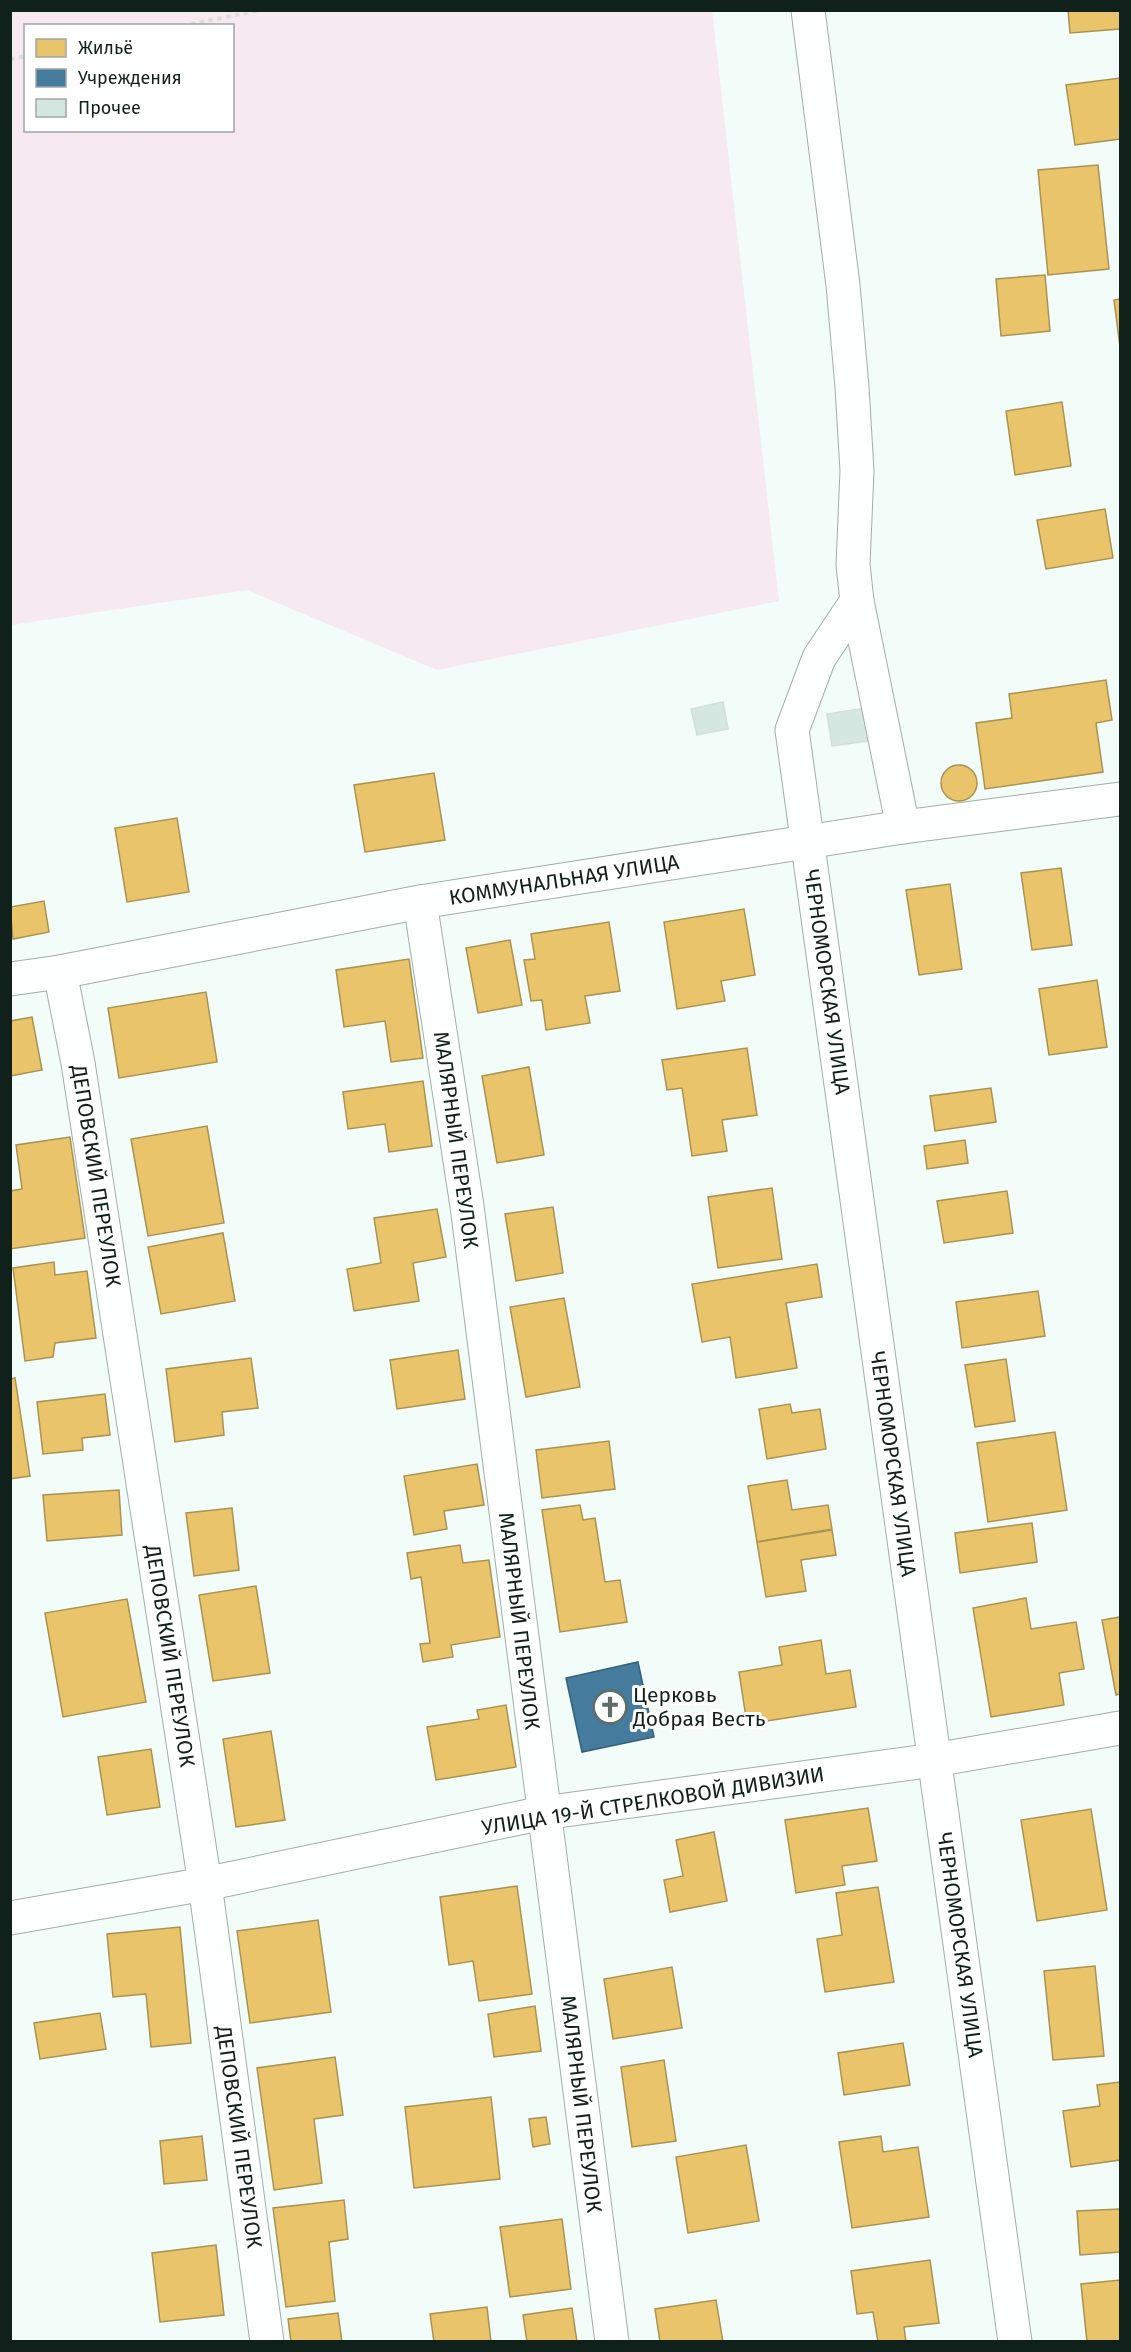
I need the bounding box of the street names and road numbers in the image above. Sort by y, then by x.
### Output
street label: КОММУНАЛЬНАЯ УЛИЦА [447,849,681,911]
street label: ЧЕРНОМОРСКАЯ УЛИЦА [798,868,856,1096]
street label: МАЛЯРНЫЙ ПЕРЕУЛОК [428,1030,484,1251]
street label: ДЕПОВСКИЙ ПЕРЕУЛОК [65,1062,126,1289]
street label: ЧЕРНОМОРСКАЯ УЛИЦА [864,1350,922,1578]
street label: МАЛЯРНЫЙ ПЕРЕУЛОК [493,1511,545,1732]
street label: ДЕПОВСКИЙ ПЕРЕУЛОК [139,1542,200,1769]
street label: УЛИЦА 19-Й СТРЕЛКОВОЙ ДИВИЗИИ [480,1761,826,1841]
street label: ЧЕРНОМОРСКАЯ УЛИЦА [931,1831,989,2059]
street label: МАЛЯРНЫЙ ПЕРЕУЛОК [555,1994,607,2215]
street label: ДЕПОВСКИЙ ПЕРЕУЛОК [210,2023,268,2251]

